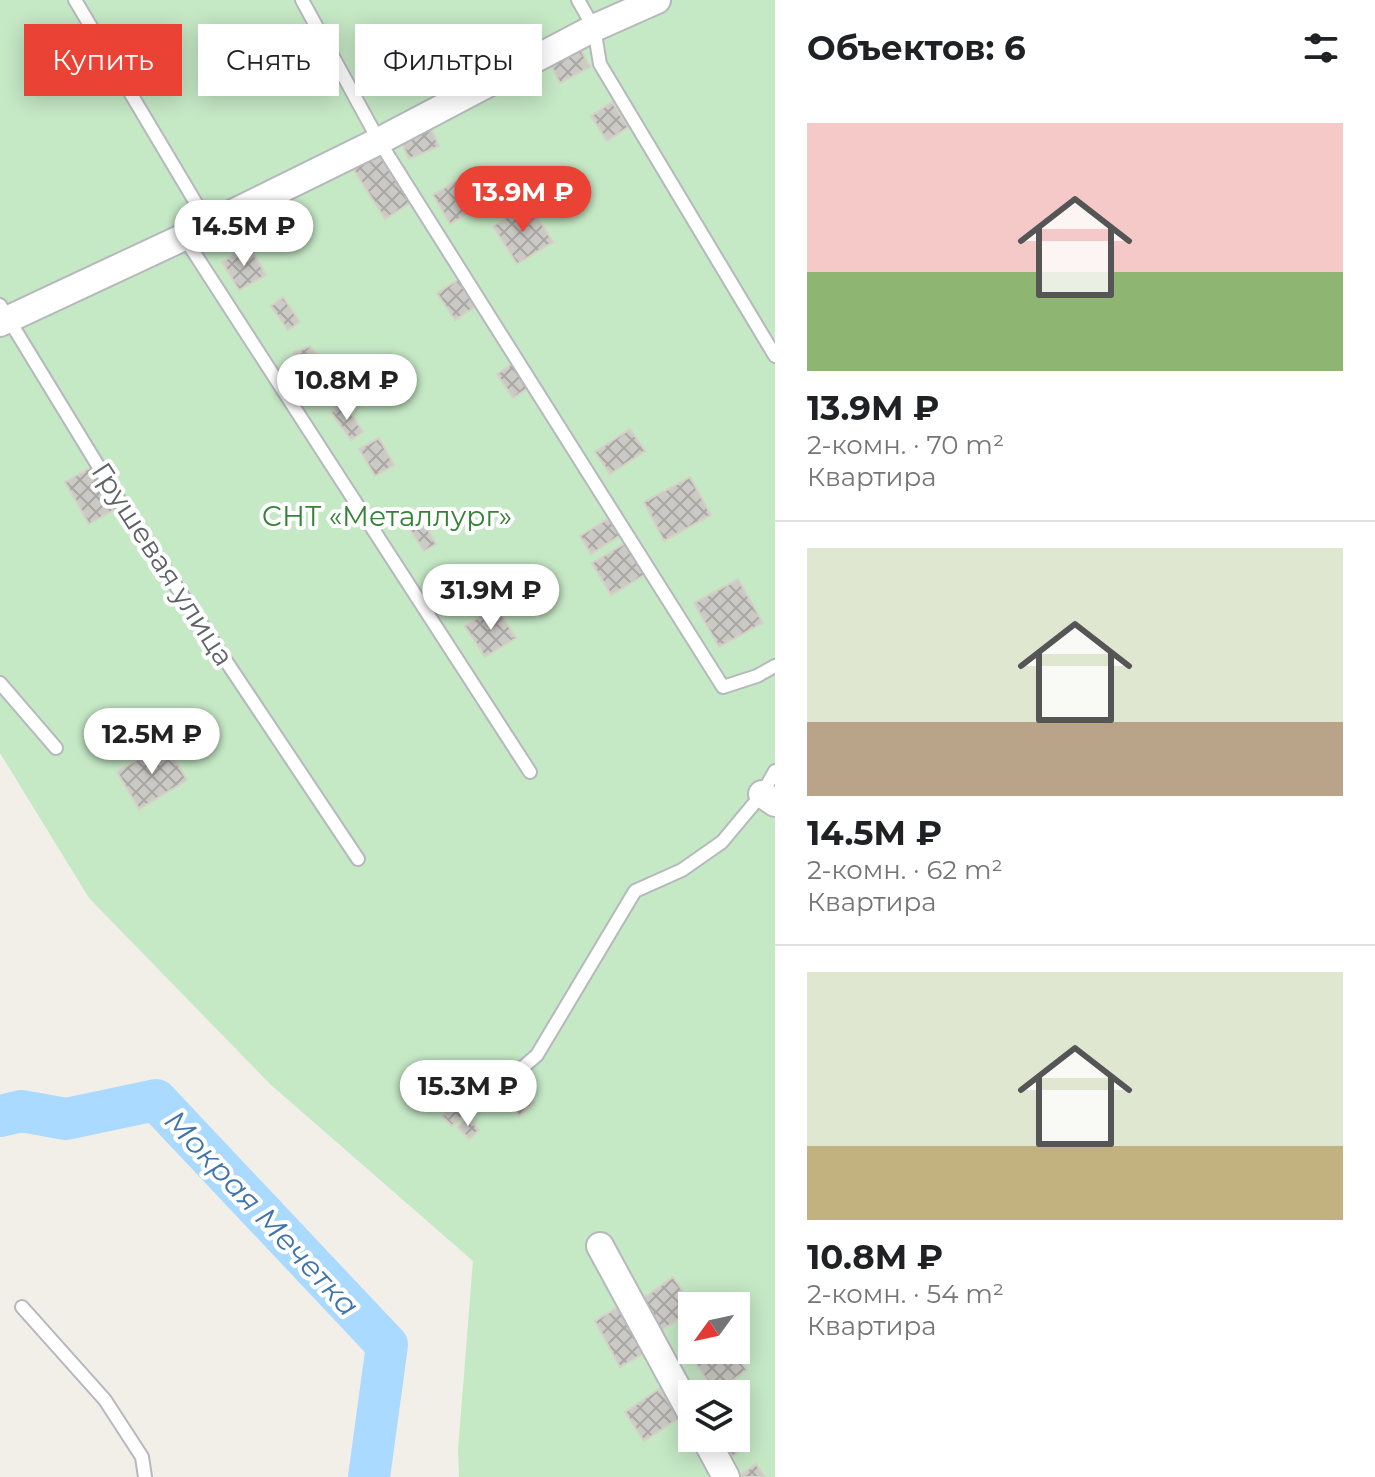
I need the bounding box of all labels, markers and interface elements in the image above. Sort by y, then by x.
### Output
chip: Купить [24,24,182,96]
chip: Снять [198,24,339,96]
chip: Фильтры [355,24,542,96]
icon: filters [1299,26,1343,70]
text: Объектов: 6 [807,27,1026,69]
pin: 13.9M ₽ [449,166,597,234]
icon: home [1003,175,1147,319]
text: 13.9M ₽ [472,176,574,208]
pin: 14.5M ₽ [170,200,318,268]
text: 14.5M ₽ [192,210,296,242]
pin: 10.8M ₽ [273,354,421,422]
text: 10.8M ₽ [295,364,399,396]
text: 13.9M ₽ [807,387,940,429]
text: 2-комн. · 70 m² [807,429,1004,461]
street label: Грушевая улица [85,456,241,672]
text: Квартира [807,461,936,493]
park label: СНТ «Металлург» [262,499,512,533]
pin: 31.9M ₽ [417,564,565,632]
text: 31.9M ₽ [440,574,542,606]
icon: home [1003,600,1147,744]
pin: 12.5M ₽ [78,708,226,776]
text: 12.5M ₽ [102,718,202,750]
text: 14.5M ₽ [807,812,942,854]
text: 2-комн. · 62 m² [807,854,1003,886]
text: Квартира [807,886,936,918]
icon: home [1003,1024,1147,1168]
pin: 15.3M ₽ [394,1060,542,1128]
text: 15.3M ₽ [418,1070,518,1102]
water label: Мокрая Мечетка [157,1102,367,1324]
text: 10.8M ₽ [807,1236,943,1278]
text: 2-комн. · 54 m² [807,1278,1004,1310]
north arrow [678,1292,750,1364]
map controls [678,1292,750,1452]
text: Квартира [807,1310,936,1342]
button: layers [678,1380,750,1452]

